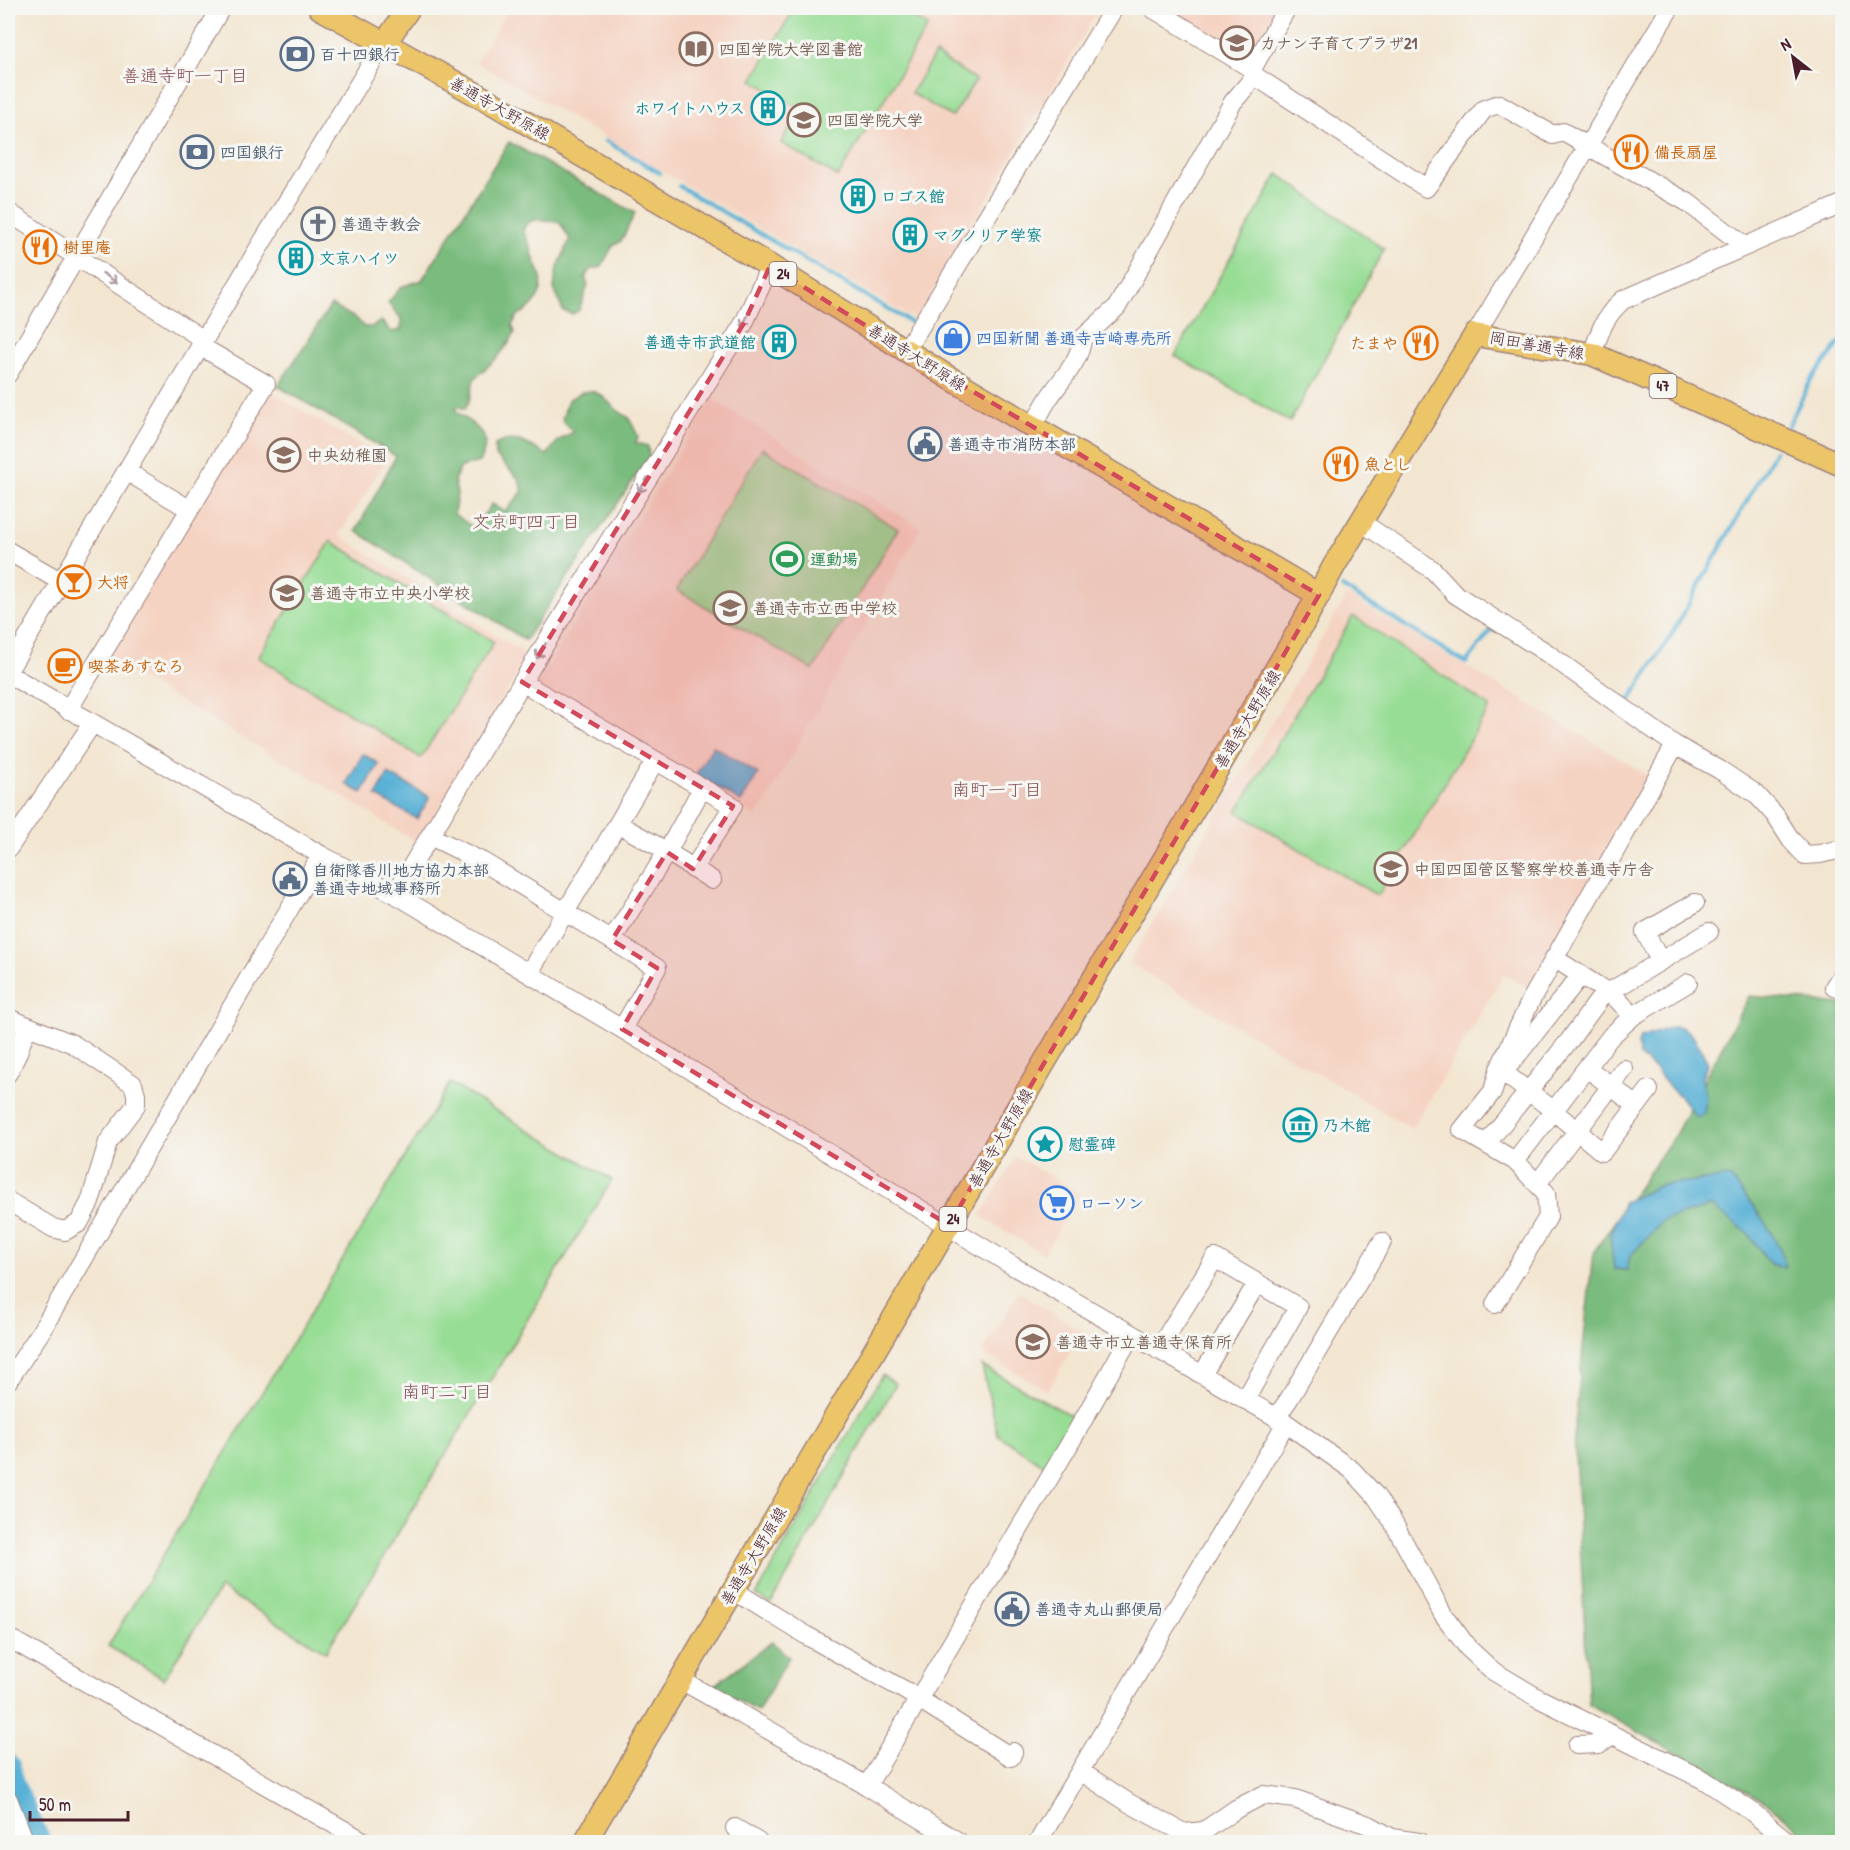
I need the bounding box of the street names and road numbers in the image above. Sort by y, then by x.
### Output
street label: 善通寺大野原線 [446,71,554,145]
road number: 24 [770,262,796,286]
street label: 善通寺大野原線 [864,318,970,396]
street label: 岡田善通寺線 [1488,326,1586,364]
road number: 47 [1650,374,1676,398]
street label: 善通寺大野原線 [1209,665,1285,773]
street label: 善通寺大野原線 [962,1084,1038,1192]
road number: 24 [940,1207,966,1231]
street label: 善通寺大野原線 [715,1502,791,1610]

